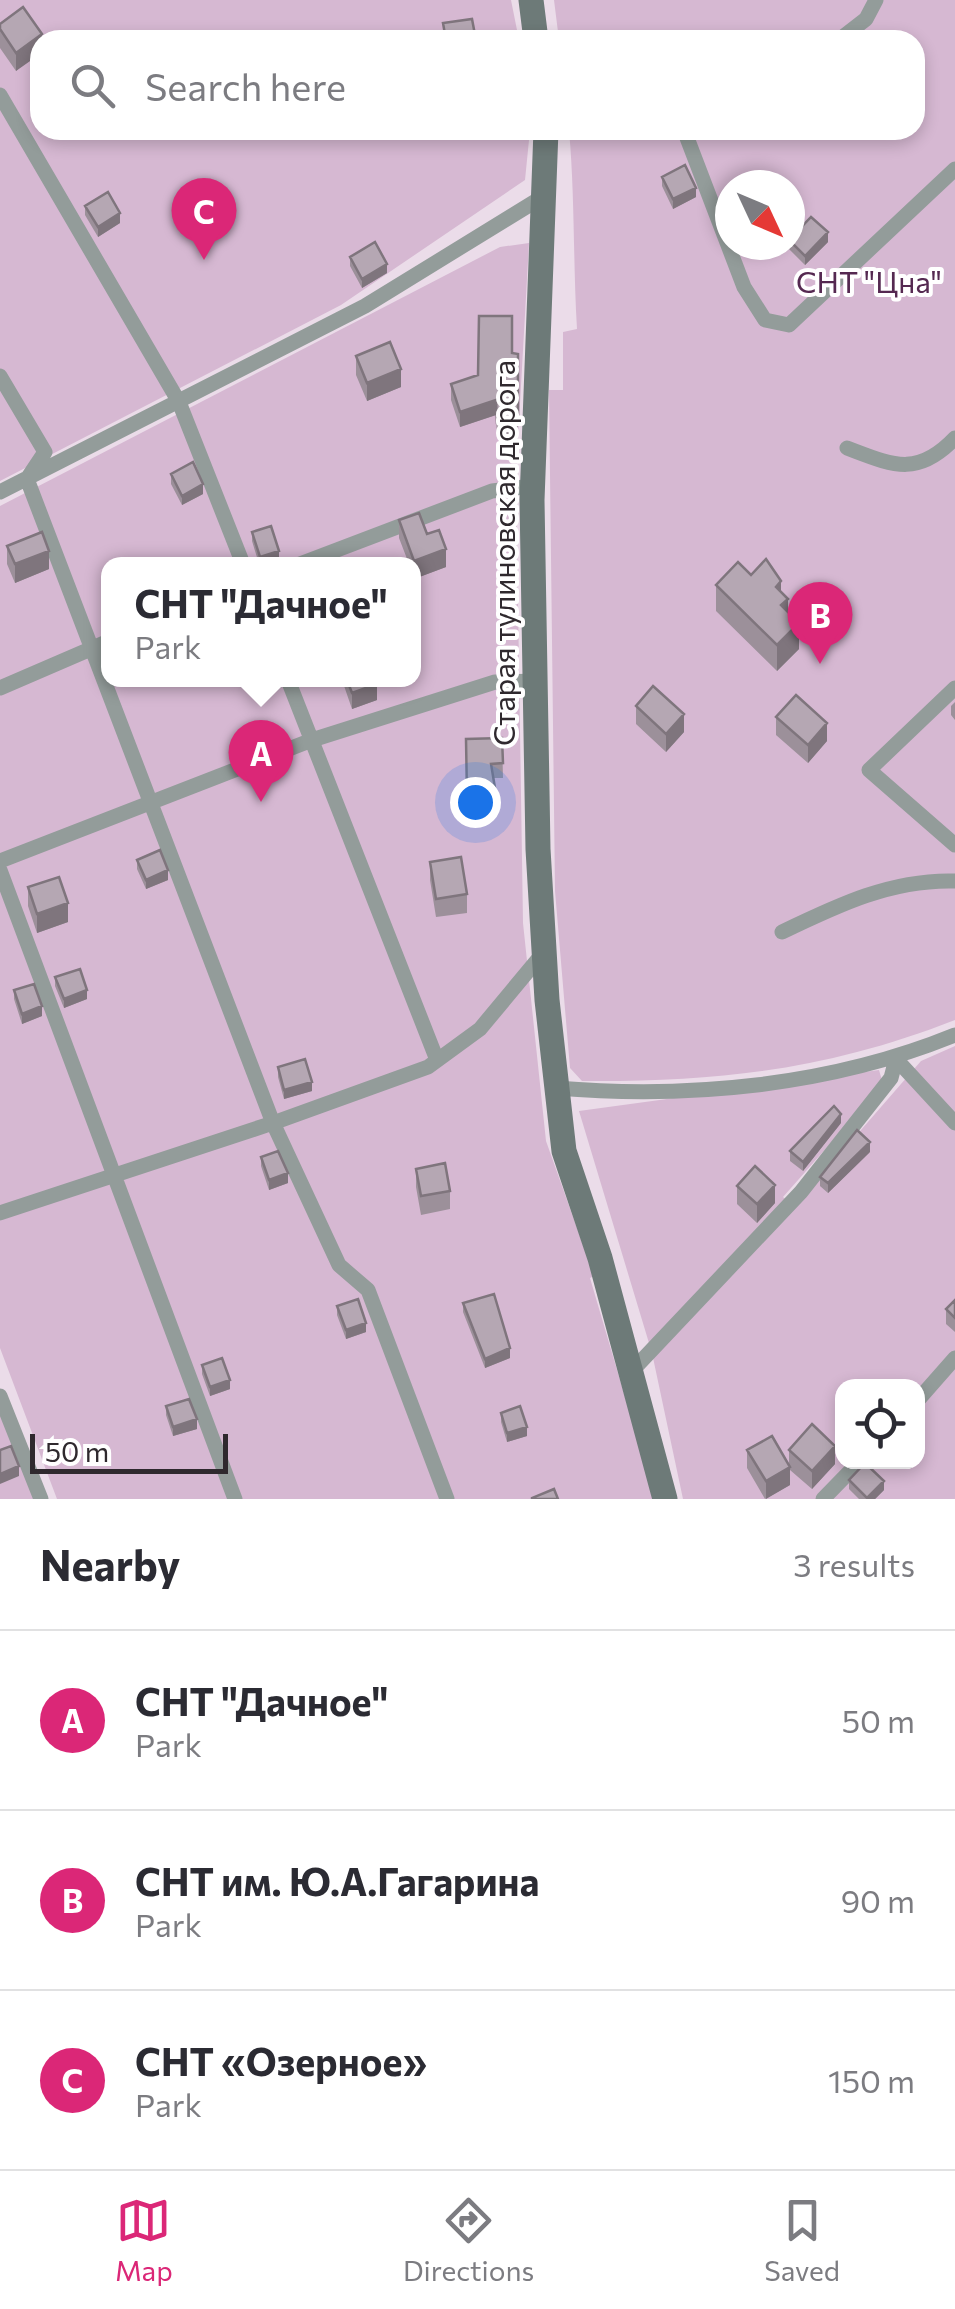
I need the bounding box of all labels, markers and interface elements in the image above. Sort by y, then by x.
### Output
search box [30,30,925,140]
icon: search [65,58,120,113]
text: Search here [145,62,346,109]
north arrow [715,170,805,260]
pin: C [172,178,236,260]
park label: СНТ "Цна" [796,262,942,299]
street label: Старая тулиновская дорога [484,360,521,746]
popup [101,557,421,687]
text: СНТ "Дачное" [134,579,388,626]
pin: B [788,582,852,664]
text: Park [134,626,201,666]
pin: A [228,720,294,802]
your location [450,777,501,828]
map controls [835,1379,925,1469]
button: locate [835,1379,925,1469]
scale bar [30,1429,228,1474]
text: 50 m [45,1434,109,1468]
text: Nearby [40,1538,180,1590]
text: 3 results [793,1544,915,1584]
text: СНТ "Дачное" [135,1677,388,1724]
text: A [61,1700,84,1740]
text: 50 m [842,1700,915,1740]
text: Park [135,1724,202,1764]
text: СНТ им. Ю.А.Гагарина [135,1857,539,1904]
text: B [62,1880,83,1920]
text: 90 m [841,1880,915,1920]
text: Park [135,1904,202,1944]
text: СНТ «Озерное» [135,2037,427,2084]
text: C [62,2060,83,2100]
text: 150 m [828,2060,915,2100]
text: Park [135,2084,202,2124]
tab: Map [115,2193,173,2287]
tab: Directions [403,2193,534,2287]
tab: Saved [764,2193,840,2287]

